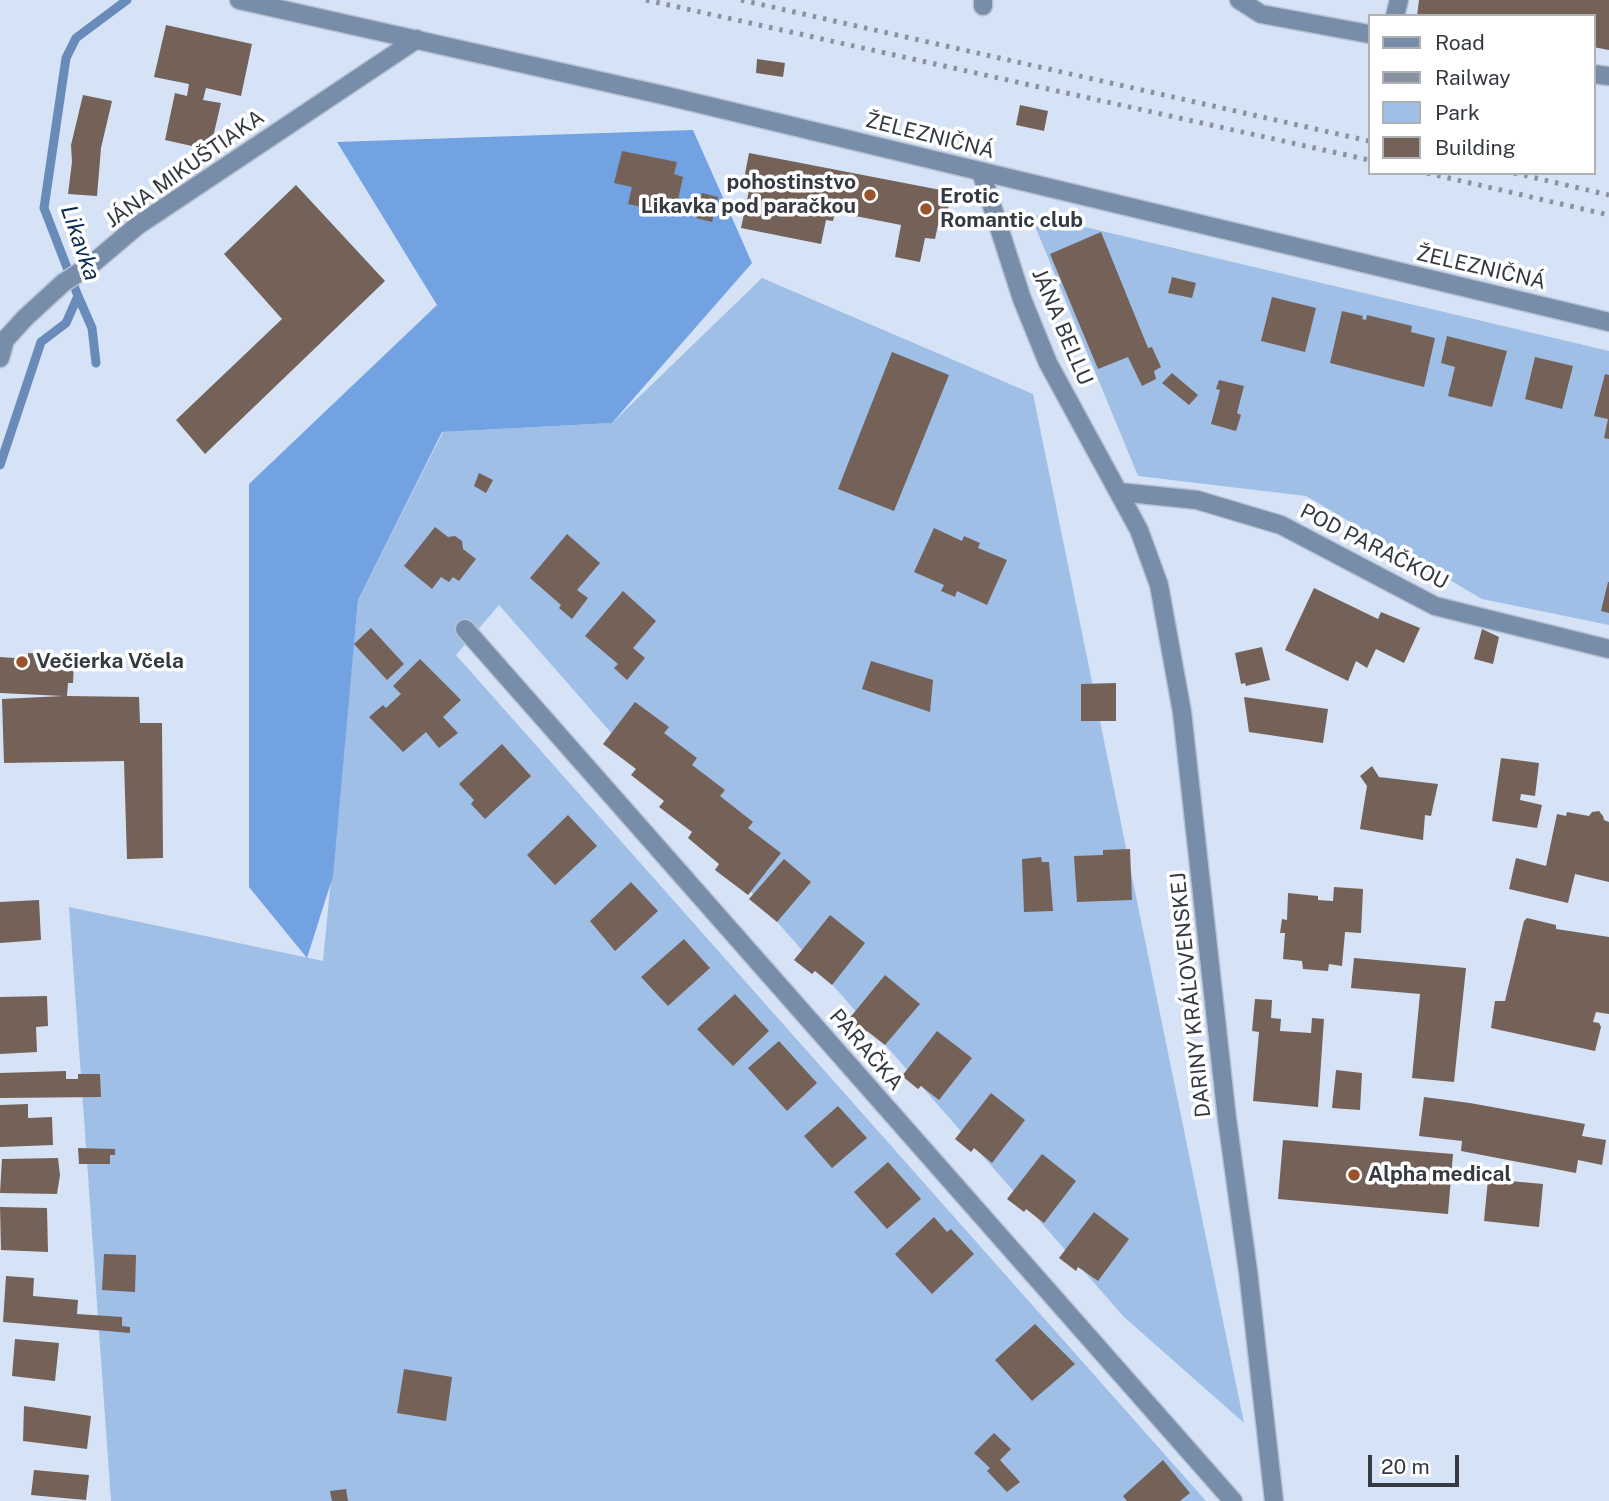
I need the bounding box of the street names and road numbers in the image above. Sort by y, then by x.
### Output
street label: JÁNA MIKUŠTIAKA [101,105,269,233]
street label: ŽELEZNIČNÁ [863,108,997,164]
street label: ŽELEZNIČNÁ [1414,241,1548,295]
street label: JÁNA BELLU [1026,265,1098,389]
street label: POD PARAČKOU [1296,499,1452,595]
street label: DARINY KRÁĽOVENSKEJ [1166,871,1216,1119]
street label: PARAČKA [824,1004,908,1096]

